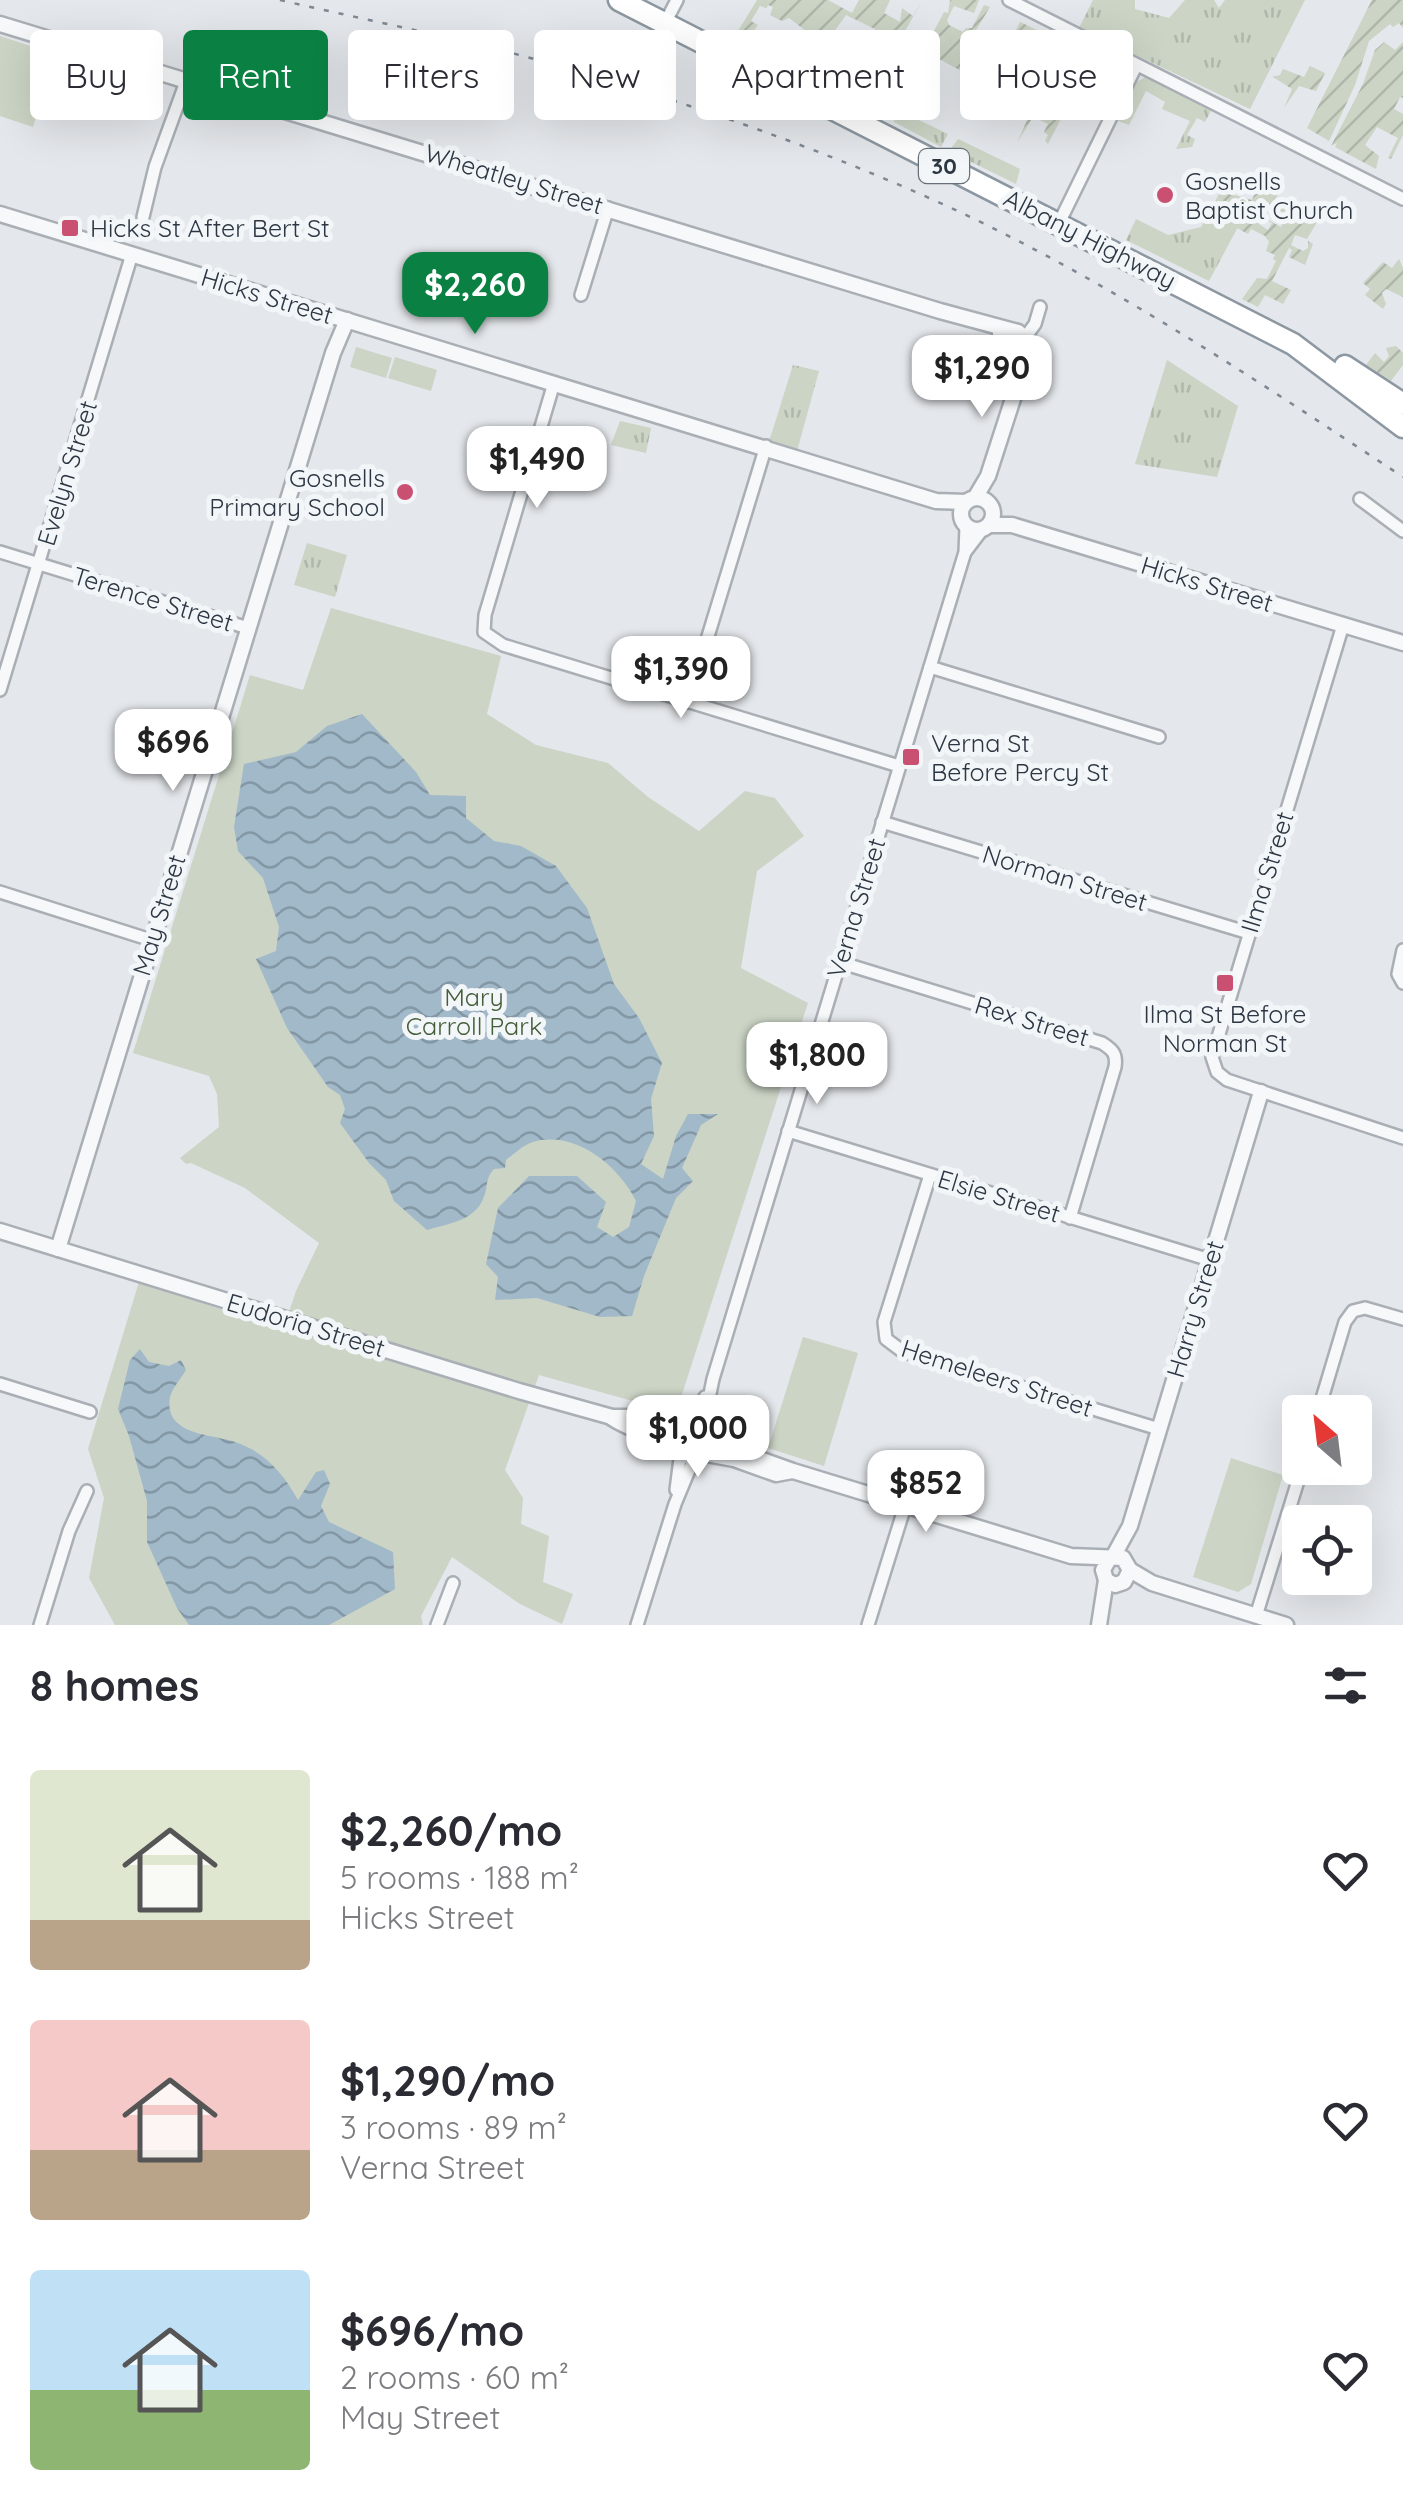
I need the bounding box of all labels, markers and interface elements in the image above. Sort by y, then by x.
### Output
chip: Buy [30,30,163,120]
chip: Rent [183,30,328,120]
chip: Filters [348,30,514,120]
chip: New [534,30,676,120]
chip: Apartment [696,30,940,120]
chip: House [960,30,1133,120]
street label: Wheatley Street [421,137,607,220]
road number: 30 [919,149,969,183]
place label: Gosnells Baptist Church [1185,165,1353,225]
street label: Albany Highway [999,182,1181,295]
marker: Gosnells Baptist Church [1154,184,1176,206]
place label: Hicks St After Bert St [90,212,329,243]
marker: Hicks St After Bert St [59,217,81,239]
pin: $2,260 [394,252,556,337]
street label: Hicks Street [197,261,337,330]
text: $2,260 [424,264,526,304]
pin: $1,290 [901,335,1063,420]
text: $1,290 [934,347,1030,387]
street label: Evelyn Street [30,396,103,549]
pin: $1,490 [456,426,618,511]
text: $1,490 [489,438,585,478]
place label: Gosnells Primary School [209,462,385,522]
marker: Gosnells Primary School [394,481,416,503]
street label: Hicks Street [1137,549,1277,618]
street label: Terence Street [69,559,237,638]
pin: $1,390 [600,636,762,721]
text: $1,390 [633,648,729,688]
pin: $696 [114,709,232,794]
text: $696 [137,721,209,761]
place label: Verna St Before Percy St [931,727,1109,787]
marker: Verna St Before Percy St [900,746,922,768]
street label: Ilma Street [1233,808,1300,936]
street label: Verna Street [820,834,891,982]
street label: Norman Street [979,838,1151,917]
street label: May Street [125,850,192,979]
marker: Ilma St Before Norman St [1214,972,1236,994]
park label: Mary Carroll Park [406,981,542,1041]
street label: Rex Street [971,988,1093,1053]
place label: Ilma St Before Norman St [1144,998,1306,1058]
pin: $1,800 [736,1022,898,1107]
text: $1,800 [768,1034,866,1074]
street label: Elsie Street [934,1162,1064,1229]
street label: Harry Street [1159,1237,1230,1381]
street label: Eudoria Street [223,1286,389,1363]
street label: Hemeleers Street [898,1332,1097,1423]
pin: $1,000 [617,1395,779,1480]
north arrow [1282,1395,1372,1485]
map controls [1282,1395,1372,1595]
text: $1,000 [648,1407,748,1447]
pin: $852 [867,1450,985,1535]
text: $852 [889,1462,963,1502]
button: locate [1282,1505,1372,1595]
icon: filters [1318,1658,1373,1713]
text: 8 homes [30,1659,199,1712]
text: $2,260/mo [340,1804,562,1857]
icon: home [110,1810,230,1930]
icon: heart [1318,1843,1373,1898]
text: 5 rooms · 188 m² [340,1857,579,1897]
text: Hicks Street [340,1897,515,1937]
text: $1,290/mo [340,2054,555,2107]
icon: home [110,2060,230,2180]
icon: heart [1318,2093,1373,2148]
text: 3 rooms · 89 m² [340,2107,567,2147]
text: Verna Street [340,2147,525,2187]
text: $696/mo [340,2304,524,2357]
icon: home [110,2310,230,2430]
icon: heart [1318,2343,1373,2398]
text: 2 rooms · 60 m² [340,2357,569,2397]
text: May Street [340,2397,500,2437]

